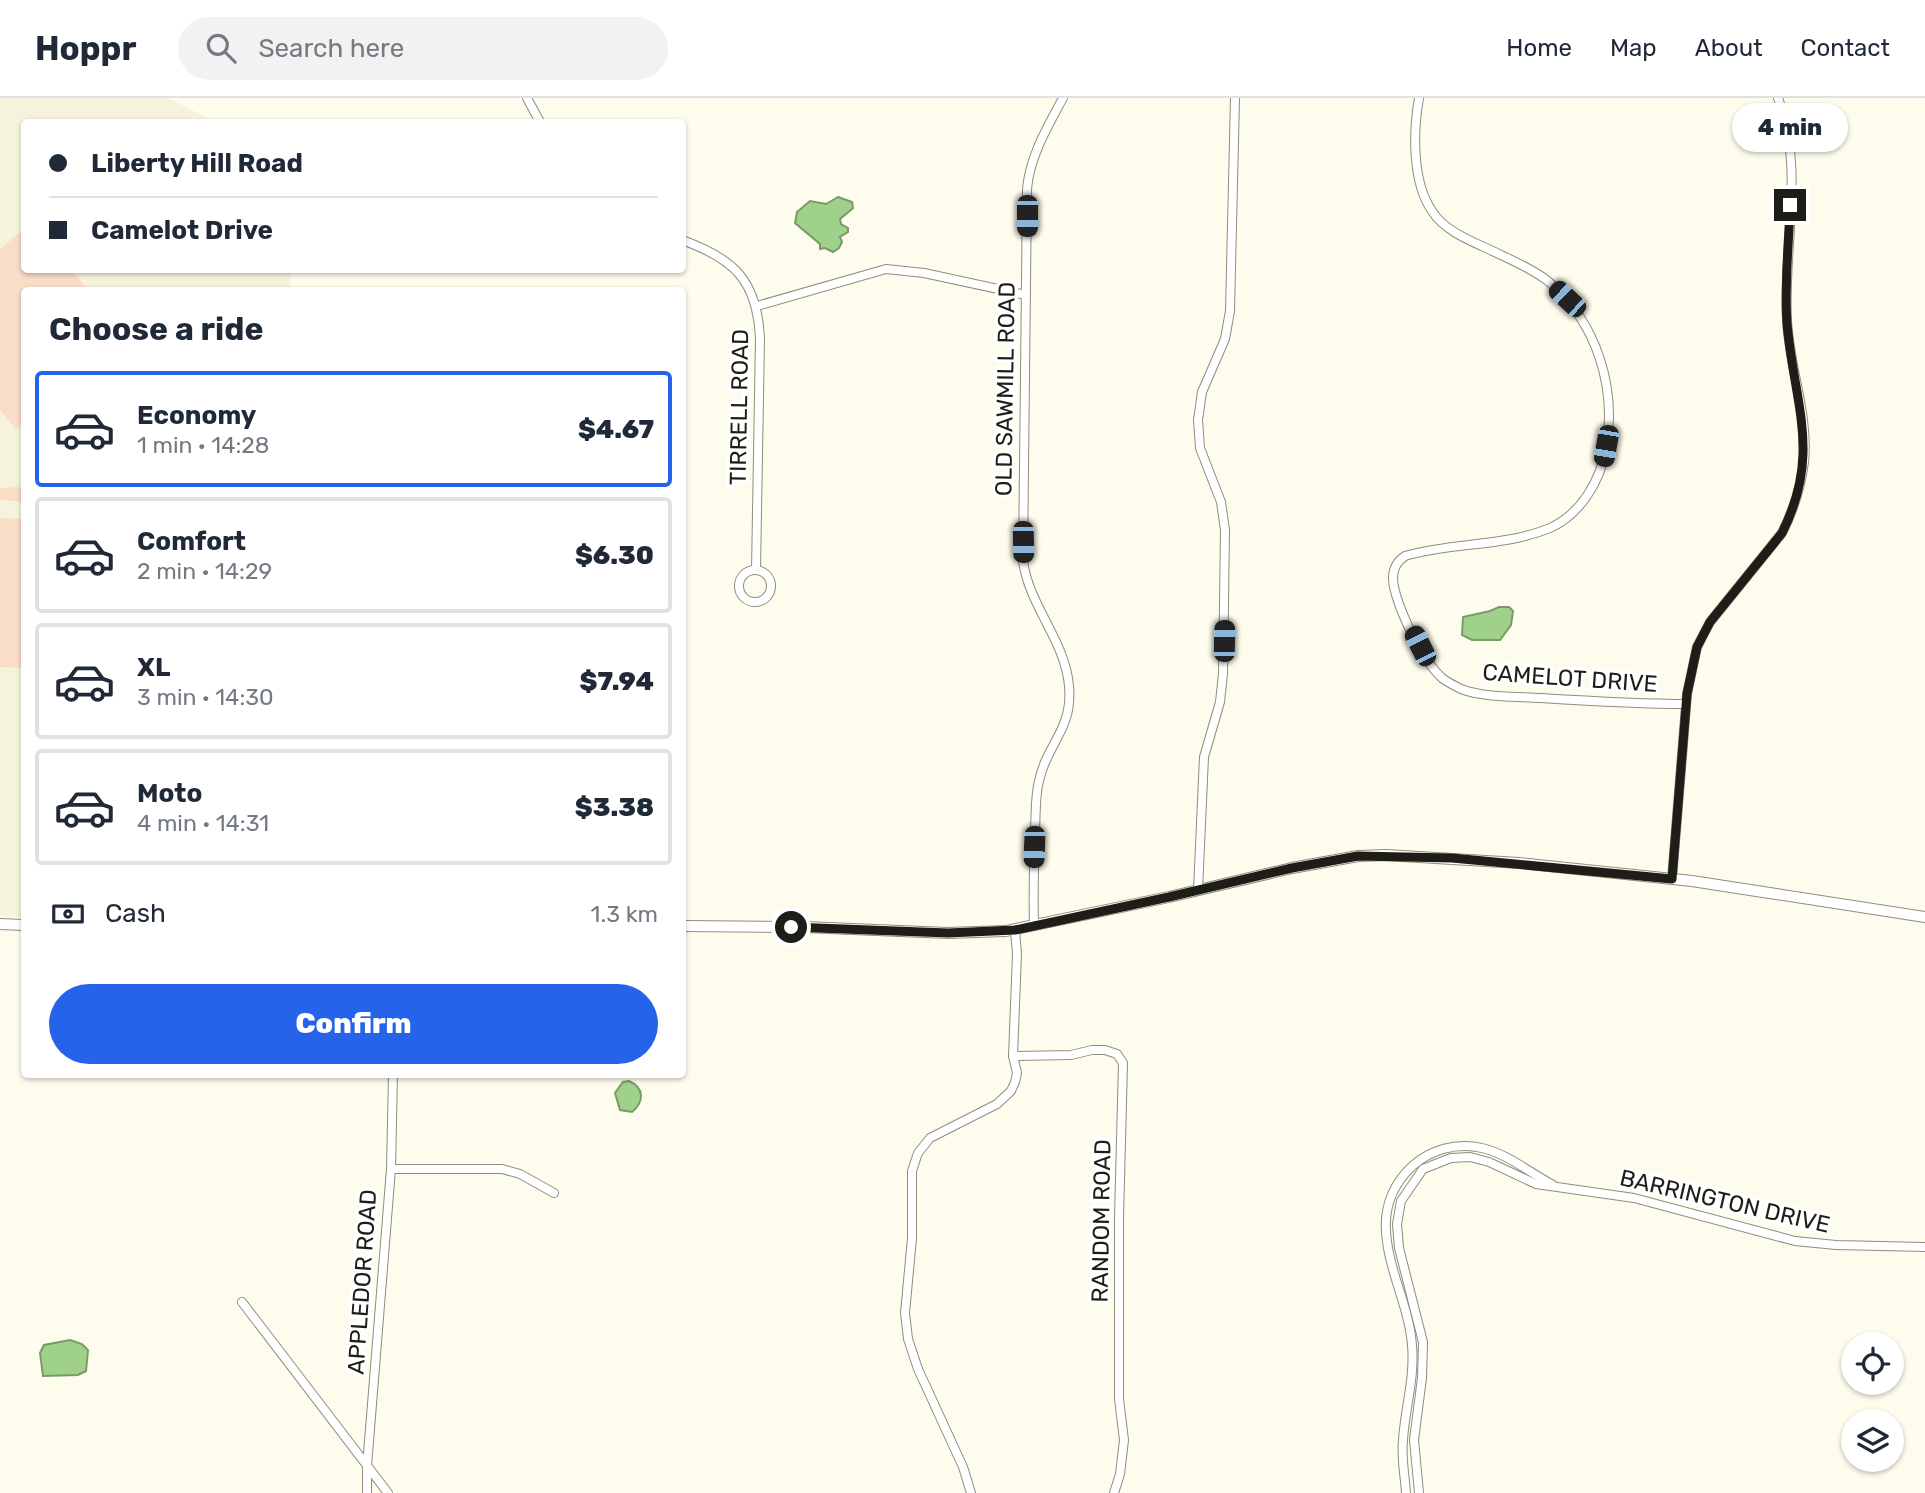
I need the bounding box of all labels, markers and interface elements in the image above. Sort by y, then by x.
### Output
search box [178,17,668,80]
text: Hoppr [35,29,136,68]
icon: search [202,29,240,67]
text: Search here [258,33,404,64]
text: Home [1506,34,1572,62]
text: Map [1610,34,1657,62]
text: About [1695,34,1763,62]
text: Contact [1801,34,1890,62]
callout: 4 min [1732,104,1848,153]
text: 4 min [1758,113,1822,141]
text: Liberty Hill Road [91,148,303,179]
route end [1774,189,1806,221]
car [1017,195,1038,237]
text: Camelot Drive [91,215,273,246]
car [1545,277,1590,321]
street label: OLD SAWMILL ROAD [989,282,1021,496]
text: Choose a ride [49,310,263,348]
street label: TIRRELL ROAD [724,329,754,485]
icon: car [53,398,116,461]
text: Economy [137,400,256,431]
text: $4.67 [578,414,654,445]
car [1593,423,1620,469]
text: 1 min · 14:28 [137,431,269,459]
car [1013,521,1034,563]
icon: car [53,524,116,587]
text: Comfort [137,526,246,557]
text: $6.30 [575,540,654,571]
text: 2 min · 14:29 [137,557,272,585]
car [1214,620,1235,662]
car [1402,623,1439,669]
icon: car [53,650,116,713]
text: XL [137,652,170,683]
street label: CAMELOT DRIVE [1482,658,1658,698]
text: $7.94 [580,666,654,697]
text: 3 min · 14:30 [137,683,274,711]
icon: car [53,776,116,839]
text: Moto [137,778,202,809]
text: $3.38 [575,792,654,823]
text: 4 min · 14:31 [137,809,269,837]
car [1023,826,1046,868]
icon: cash [49,895,87,933]
text: Cash [105,898,166,929]
text: 1.3 km [591,900,658,928]
route start [775,911,807,943]
button: Confirm [49,984,658,1064]
street label: RANDOM ROAD [1086,1139,1116,1303]
street label: BARRINGTON DRIVE [1617,1163,1833,1239]
street label: APPLEDOR ROAD [342,1188,382,1376]
map controls [1841,1332,1904,1472]
button: locate [1841,1332,1904,1395]
button: layers [1841,1409,1904,1472]

